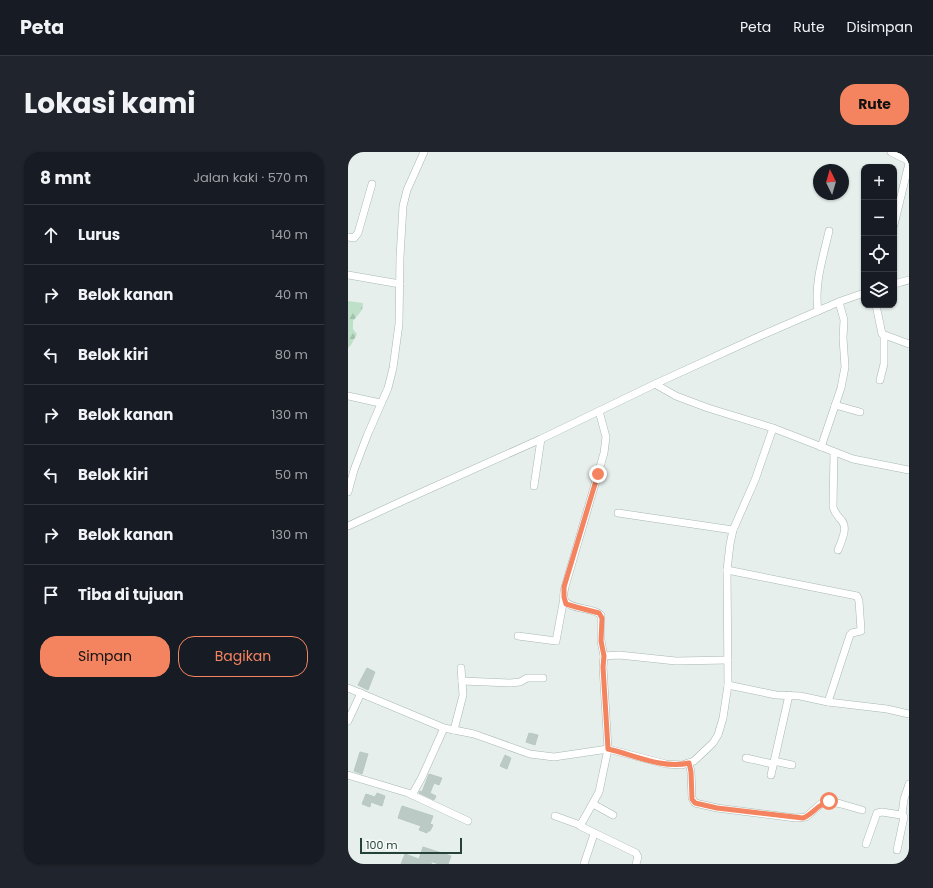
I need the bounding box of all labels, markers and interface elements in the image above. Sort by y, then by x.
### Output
text: Peta [20,14,64,41]
text: Peta [740,17,771,37]
text: Rute [793,17,825,37]
text: Disimpan [847,17,913,37]
text: Lokasi kami [24,84,196,123]
button: Rute [840,84,909,125]
north arrow [813,164,849,200]
map controls [861,164,897,308]
button: + [861,164,897,200]
text: 8 mnt [40,166,91,190]
text: Jalan kaki · 570 m [193,168,308,187]
button: − [861,200,897,236]
icon: ahead [40,224,62,246]
text: Lurus [78,224,120,245]
text: 140 m [271,225,308,244]
button: locate [861,236,897,272]
button: layers [861,272,897,308]
icon: right [40,284,62,306]
text: Belok kanan [78,284,173,305]
text: 40 m [275,285,308,304]
icon: left [40,344,62,366]
text: Belok kiri [78,344,148,365]
text: 80 m [275,345,308,364]
icon: right [40,404,62,426]
text: Belok kanan [78,404,173,425]
text: 130 m [271,405,308,424]
icon: left [40,464,62,486]
text: Belok kiri [78,464,148,485]
text: 50 m [275,465,308,484]
route end [589,465,607,483]
icon: right [40,524,62,546]
text: Belok kanan [78,524,173,545]
text: 130 m [271,525,308,544]
icon: arrive [40,584,62,606]
text: Tiba di tujuan [78,584,184,605]
button: Simpan [40,636,170,677]
button: Bagikan [178,636,308,677]
route start [820,792,838,810]
scale bar [360,836,462,855]
text: 100 m [366,837,398,853]

